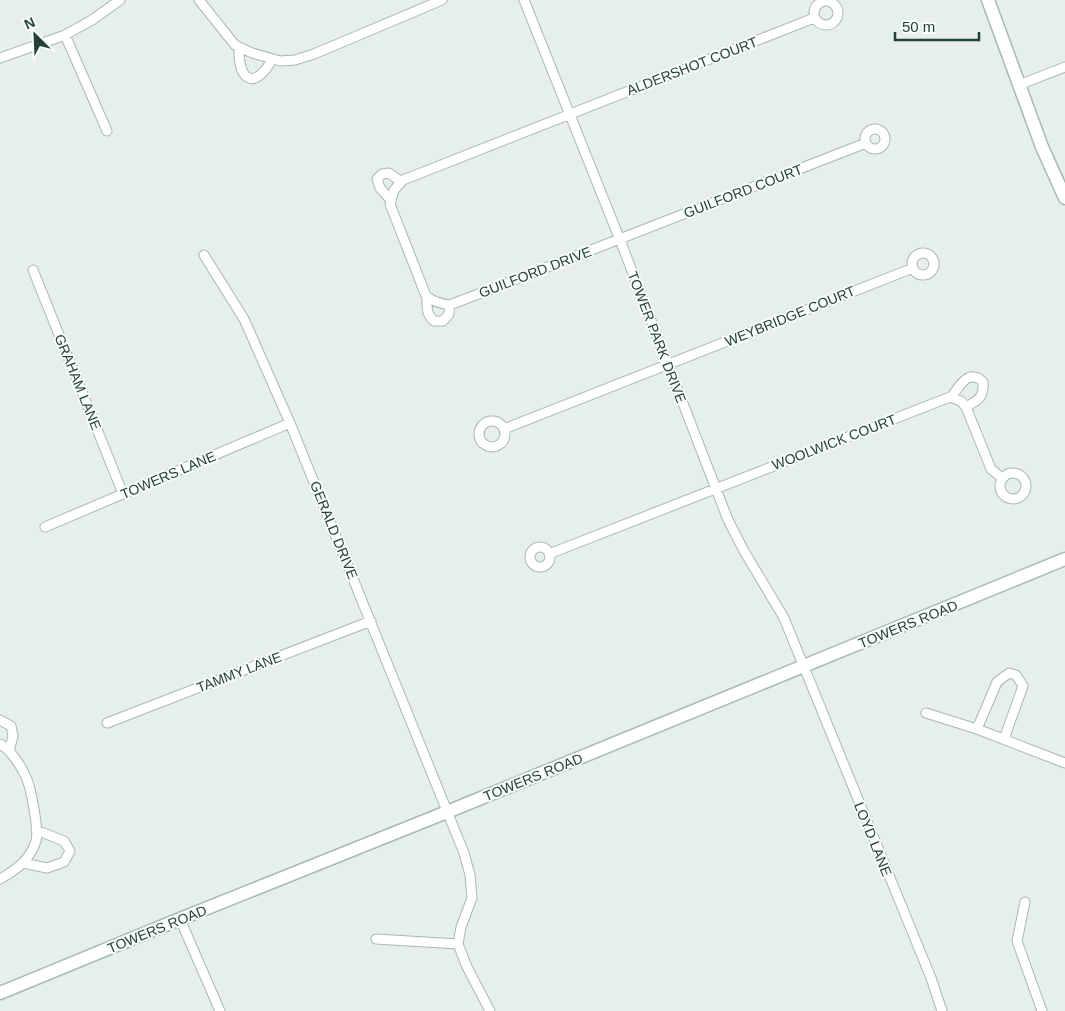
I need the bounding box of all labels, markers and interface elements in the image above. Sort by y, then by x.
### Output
north arrow [10,10,60,60]
scale bar [895,10,979,42]
text: N [22,14,38,32]
text: 50 m [902,18,935,35]
street label: ALDERSHOT COURT [624,34,760,98]
street label: GUILFORD COURT [681,161,805,221]
street label: GUILFORD DRIVE [477,243,593,301]
street label: TOWER PARK DRIVE [625,269,689,405]
street label: WEYBRIDGE COURT [723,282,858,349]
street label: GRAHAM LANE [51,332,105,432]
street label: WOOLWICK COURT [770,411,899,473]
street label: TOWERS LANE [118,448,218,502]
street label: GERALD DRIVE [307,479,361,581]
street label: TOWERS ROAD [856,597,960,651]
street label: TAMMY LANE [194,648,284,696]
street label: TOWERS ROAD [481,750,585,804]
street label: LOYD LANE [851,800,895,878]
street label: TOWERS ROAD [105,902,209,956]

